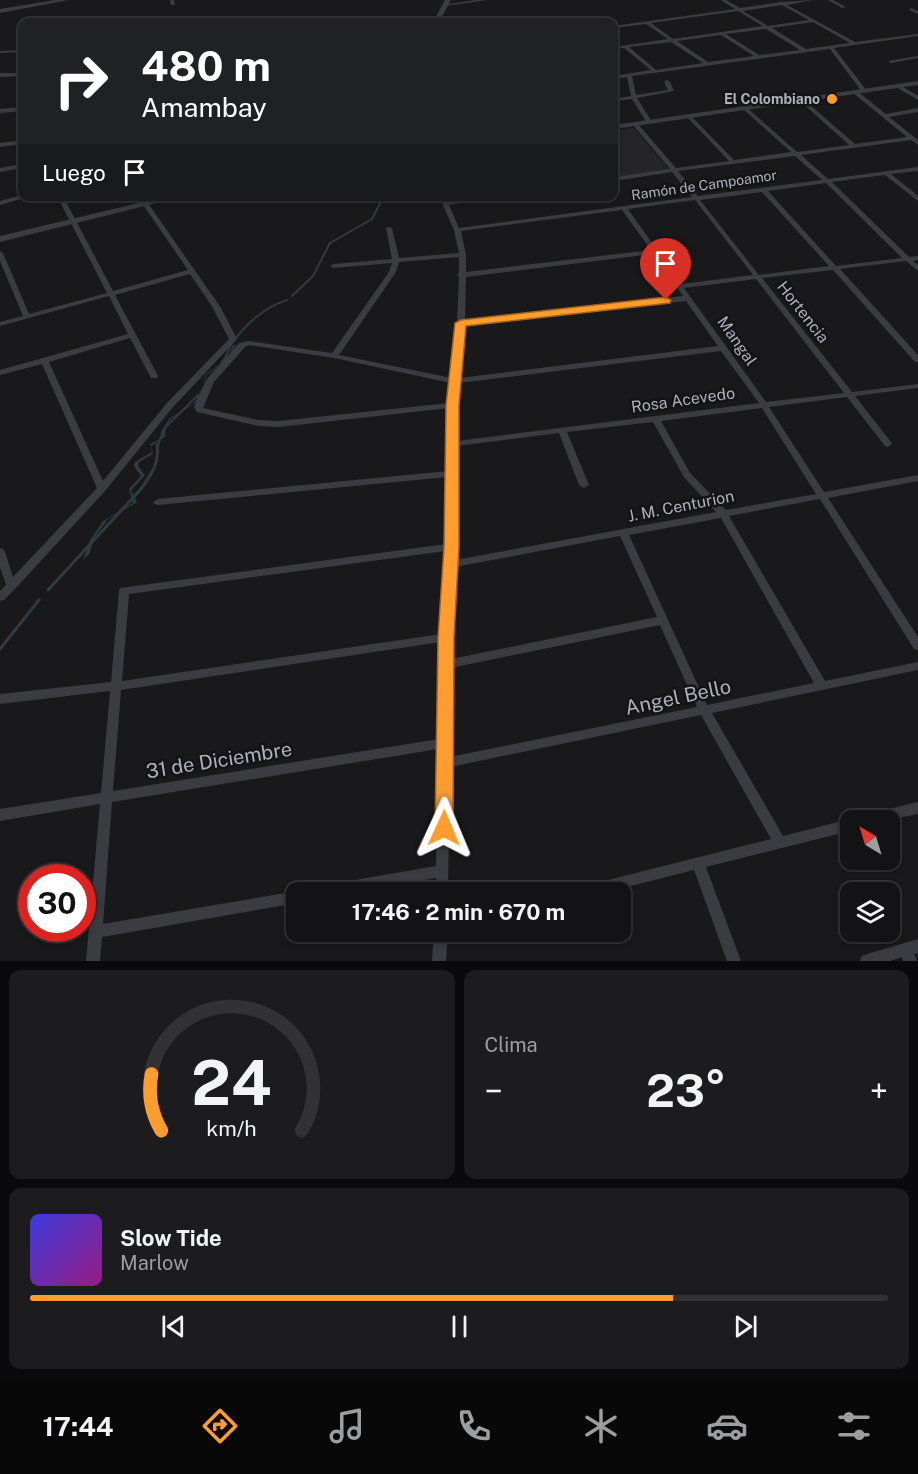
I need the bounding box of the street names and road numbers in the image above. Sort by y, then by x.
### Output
street label: Ramón de Campoamor [630,167,778,203]
street label: Hortencia [773,277,833,347]
street label: Mangal [713,313,761,369]
street label: Rosa Acevedo [630,383,736,417]
street label: J. M. Centurion [626,486,736,526]
street label: Angel Bello [623,674,733,720]
street label: 31 de Diciembre [144,737,294,783]

